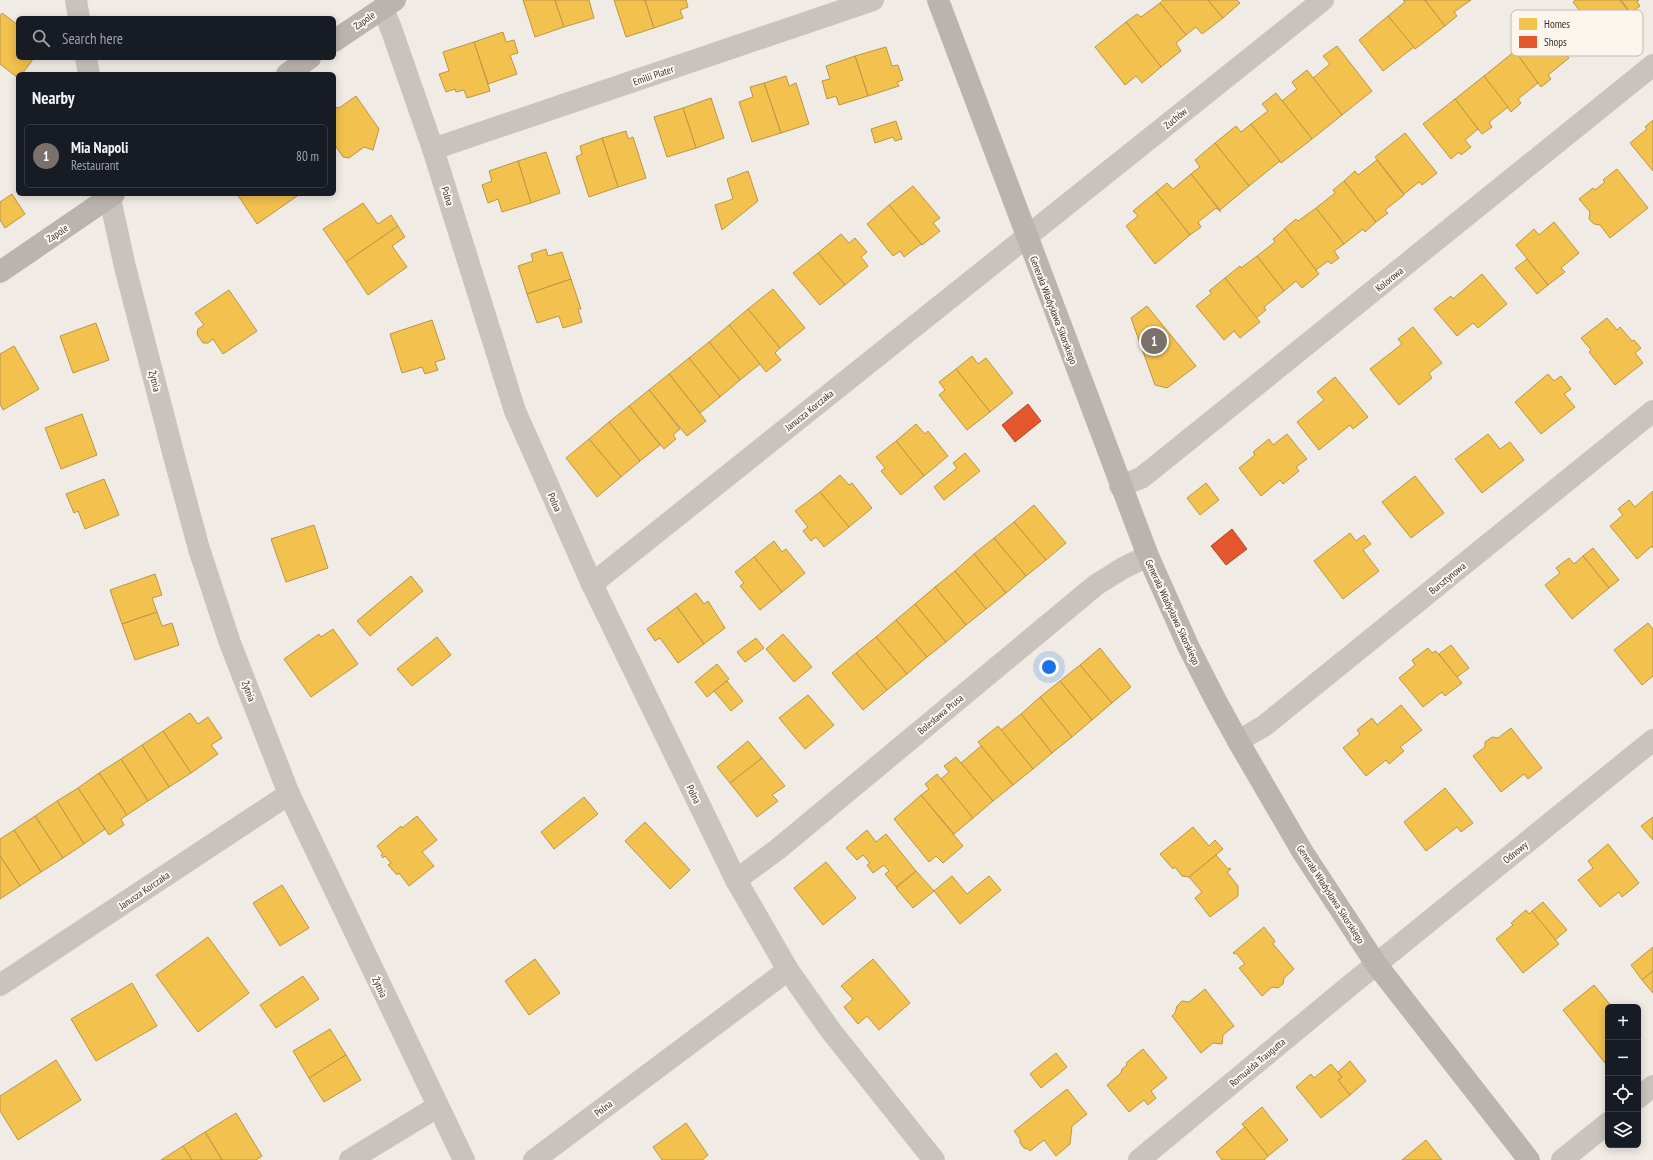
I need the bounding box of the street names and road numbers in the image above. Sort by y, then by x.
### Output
street label: Zapole [351,8,378,32]
street label: Emilii Plater [631,62,675,88]
street label: Zuchów [1161,105,1190,132]
street label: Polna [438,185,457,207]
street label: Zapole [44,221,71,245]
street label: Generała Władysława Sikorskiego [1027,254,1080,366]
street label: Kolorowa [1373,264,1406,295]
street label: Żytnia [145,369,164,393]
street label: Janusza Korczaka [782,387,836,435]
street label: Polna [545,491,564,514]
street label: Generała Władysława Sikorskiego [1142,557,1203,667]
street label: Bursztynowa [1426,560,1468,597]
street label: Żytnia [239,679,258,703]
street label: Bolesława Prusa [915,691,966,737]
street label: Polna [683,783,704,806]
street label: Odnowy [1500,838,1531,866]
street label: Generała Władysława Sikorskiego [1294,843,1367,946]
street label: Janusza Korczaka [115,869,172,913]
street label: Żytnia [369,975,390,1000]
street label: Romualda Traugutta [1227,1035,1288,1090]
street label: Polna [592,1097,615,1119]

